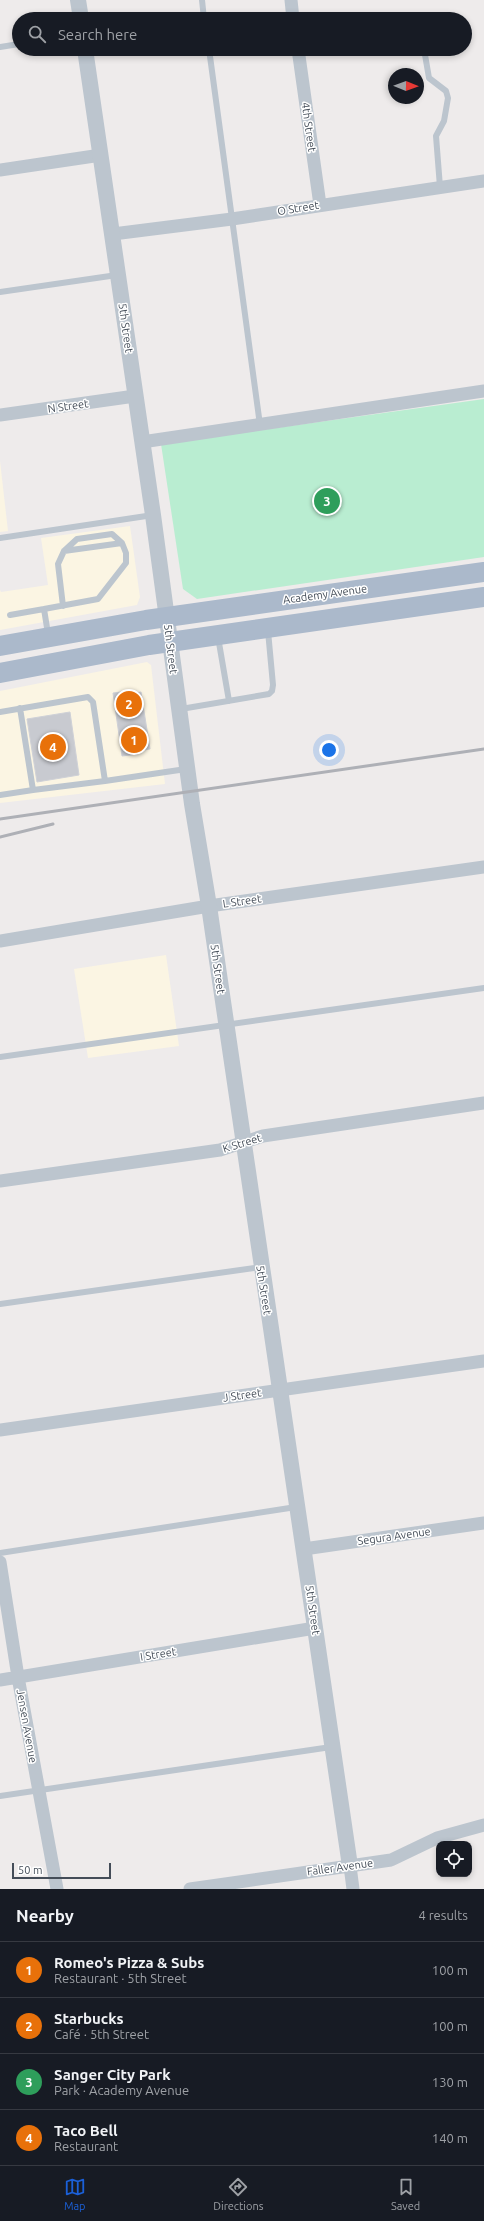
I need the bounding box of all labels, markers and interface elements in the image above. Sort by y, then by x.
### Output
search box [12,12,472,56]
icon: search [26,23,48,45]
text: Search here [58,26,137,43]
north arrow [388,68,424,104]
street label: 4th Street [300,101,319,153]
street label: O Street [276,199,320,217]
street label: 5th Street [117,302,136,354]
street label: N Street [47,397,90,415]
pin: 3 [314,486,340,516]
street label: Academy Avenue [282,582,368,606]
street label: 5th Street [162,623,180,675]
pin: 2 [116,689,142,719]
pin: 1 [121,725,147,755]
pin: 4 [40,732,66,762]
your location [319,740,339,760]
street label: L Street [222,892,263,910]
street label: 5th Street [209,943,228,995]
street label: K Street [221,1131,263,1155]
street label: 5th Street [254,1264,274,1316]
street label: J Street [222,1386,263,1404]
street label: Segura Avenue [357,1525,431,1547]
street label: 5th Street [304,1584,323,1636]
street label: I Street [139,1645,177,1663]
street label: Jensen Avenue [15,1688,39,1764]
map controls [436,1841,472,1877]
button: locate [436,1841,472,1877]
street label: Faller Avenue [306,1856,374,1878]
scale bar [12,1861,111,1880]
text: 50 m [18,1864,42,1876]
text: Nearby [16,1906,74,1925]
text: 4 results [418,1908,468,1922]
text: Romeo's Pizza & Subs [54,1954,204,1971]
text: 1 [25,1963,33,1977]
text: 100 m [432,1963,468,1977]
text: Restaurant · 5th Street [54,1971,187,1985]
text: Starbucks [54,2010,124,2027]
text: 2 [25,2019,33,2033]
text: 100 m [432,2019,468,2033]
text: Café · 5th Street [54,2027,149,2041]
text: Sanger City Park [54,2066,171,2083]
text: 3 [25,2075,33,2089]
text: 130 m [432,2075,468,2089]
text: Park · Academy Avenue [54,2083,189,2097]
text: Taco Bell [54,2122,118,2139]
text: 4 [25,2131,33,2145]
text: 140 m [432,2131,468,2145]
text: Restaurant [54,2139,118,2153]
tab: Map [64,2176,86,2212]
tab: Directions [213,2176,263,2212]
tab: Saved [391,2176,420,2212]

